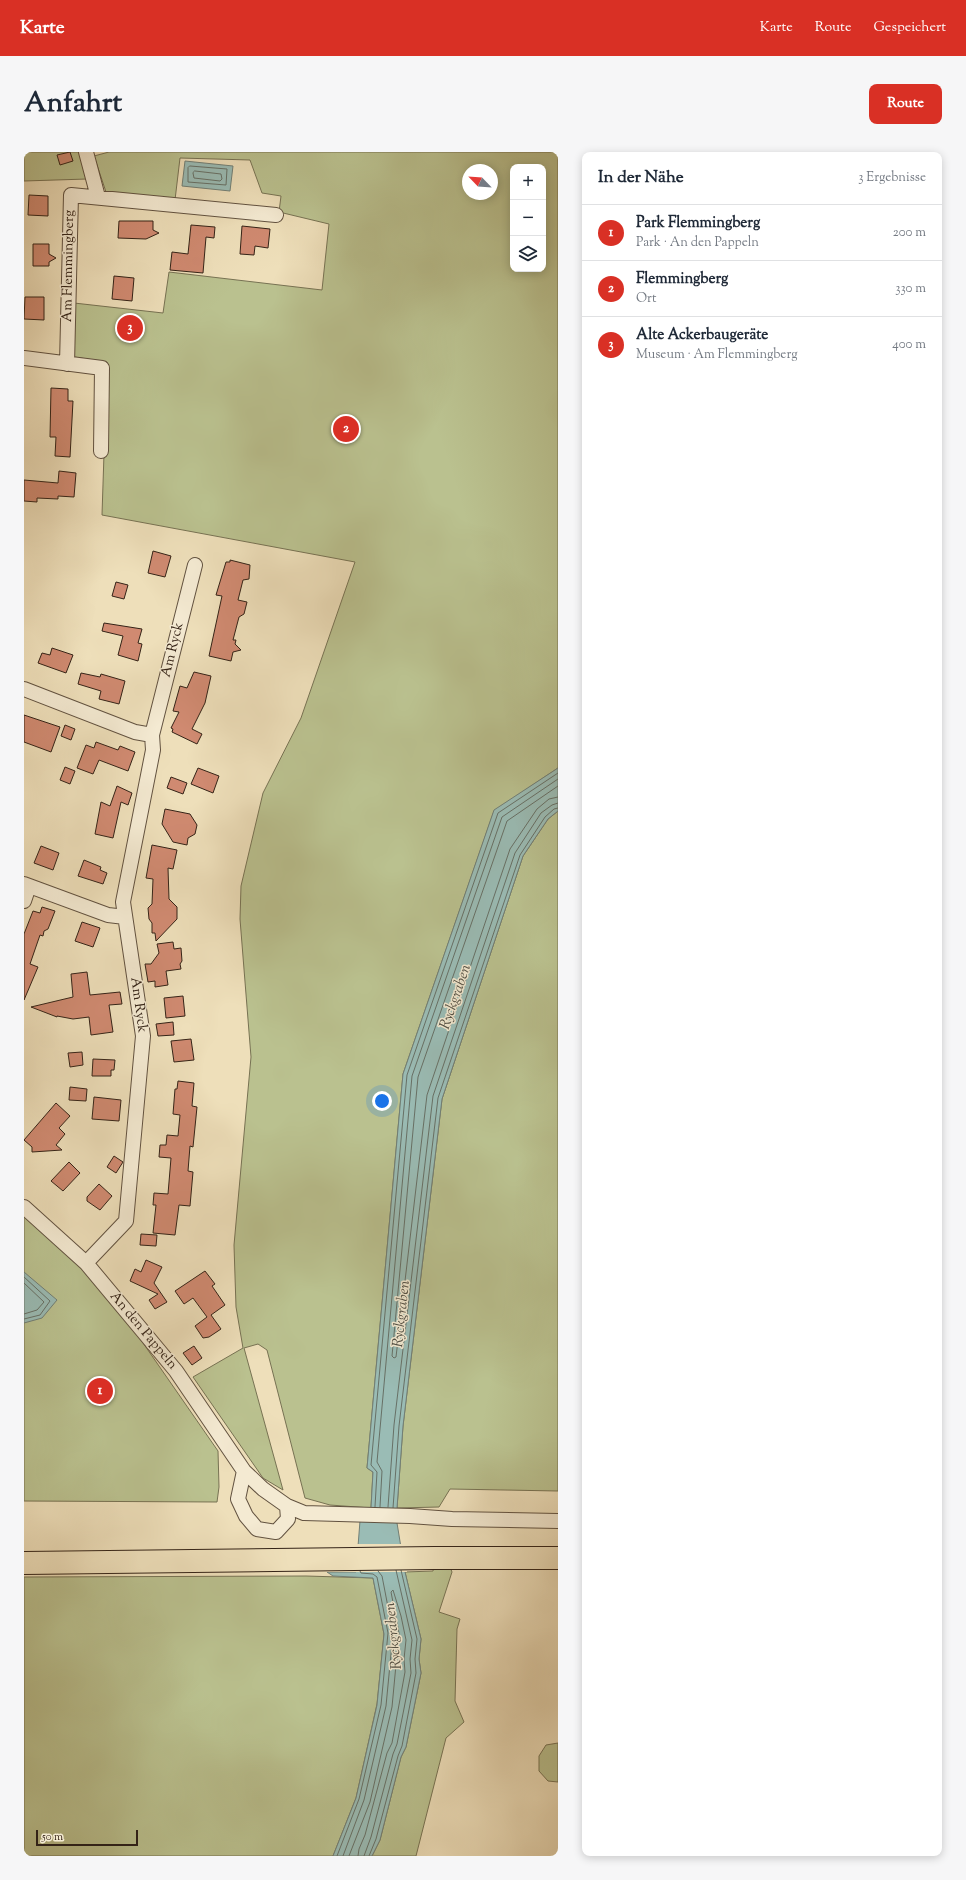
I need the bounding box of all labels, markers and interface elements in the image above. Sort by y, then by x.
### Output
text: Karte [20,15,65,42]
text: Karte [760,18,793,38]
text: Route [815,18,851,38]
text: Gespeichert [873,18,946,38]
text: Anfahrt [24,84,122,124]
button: Route [869,84,942,124]
north arrow [462,164,498,200]
map controls [510,164,546,272]
button: + [510,164,546,200]
text: In der Nähe [598,166,684,190]
text: 3 Ergebnisse [858,169,926,187]
button: − [510,200,546,236]
street label: Am Flemmingberg [58,210,80,322]
text: Park Flemmingberg [636,213,760,234]
text: 1 [609,224,613,242]
text: 200 m [893,224,926,242]
text: Park · An den Pappeln [636,234,759,252]
button: layers [510,236,546,272]
text: Flemmingberg [636,269,728,290]
text: 2 [608,280,614,298]
text: 330 m [895,280,926,298]
text: Ort [636,290,656,308]
pin: 3 [117,313,143,343]
text: Alte Ackerbaugeräte [636,325,768,346]
text: 3 [608,336,614,354]
text: 400 m [892,336,926,354]
text: Museum · Am Flemmingberg [636,346,798,364]
pin: 2 [333,414,359,444]
street label: Am Ryck [157,620,190,680]
water label: Ryckgraben [435,962,477,1032]
street label: Am Ryck [124,976,152,1034]
your location [372,1091,392,1111]
water label: Ryckgraben [388,1279,416,1349]
street label: An den Pappeln [104,1288,182,1374]
pin: 1 [87,1376,113,1406]
water label: Ryckgraben [380,1601,408,1671]
scale bar [36,1828,138,1847]
text: 50 m [42,1829,63,1845]

